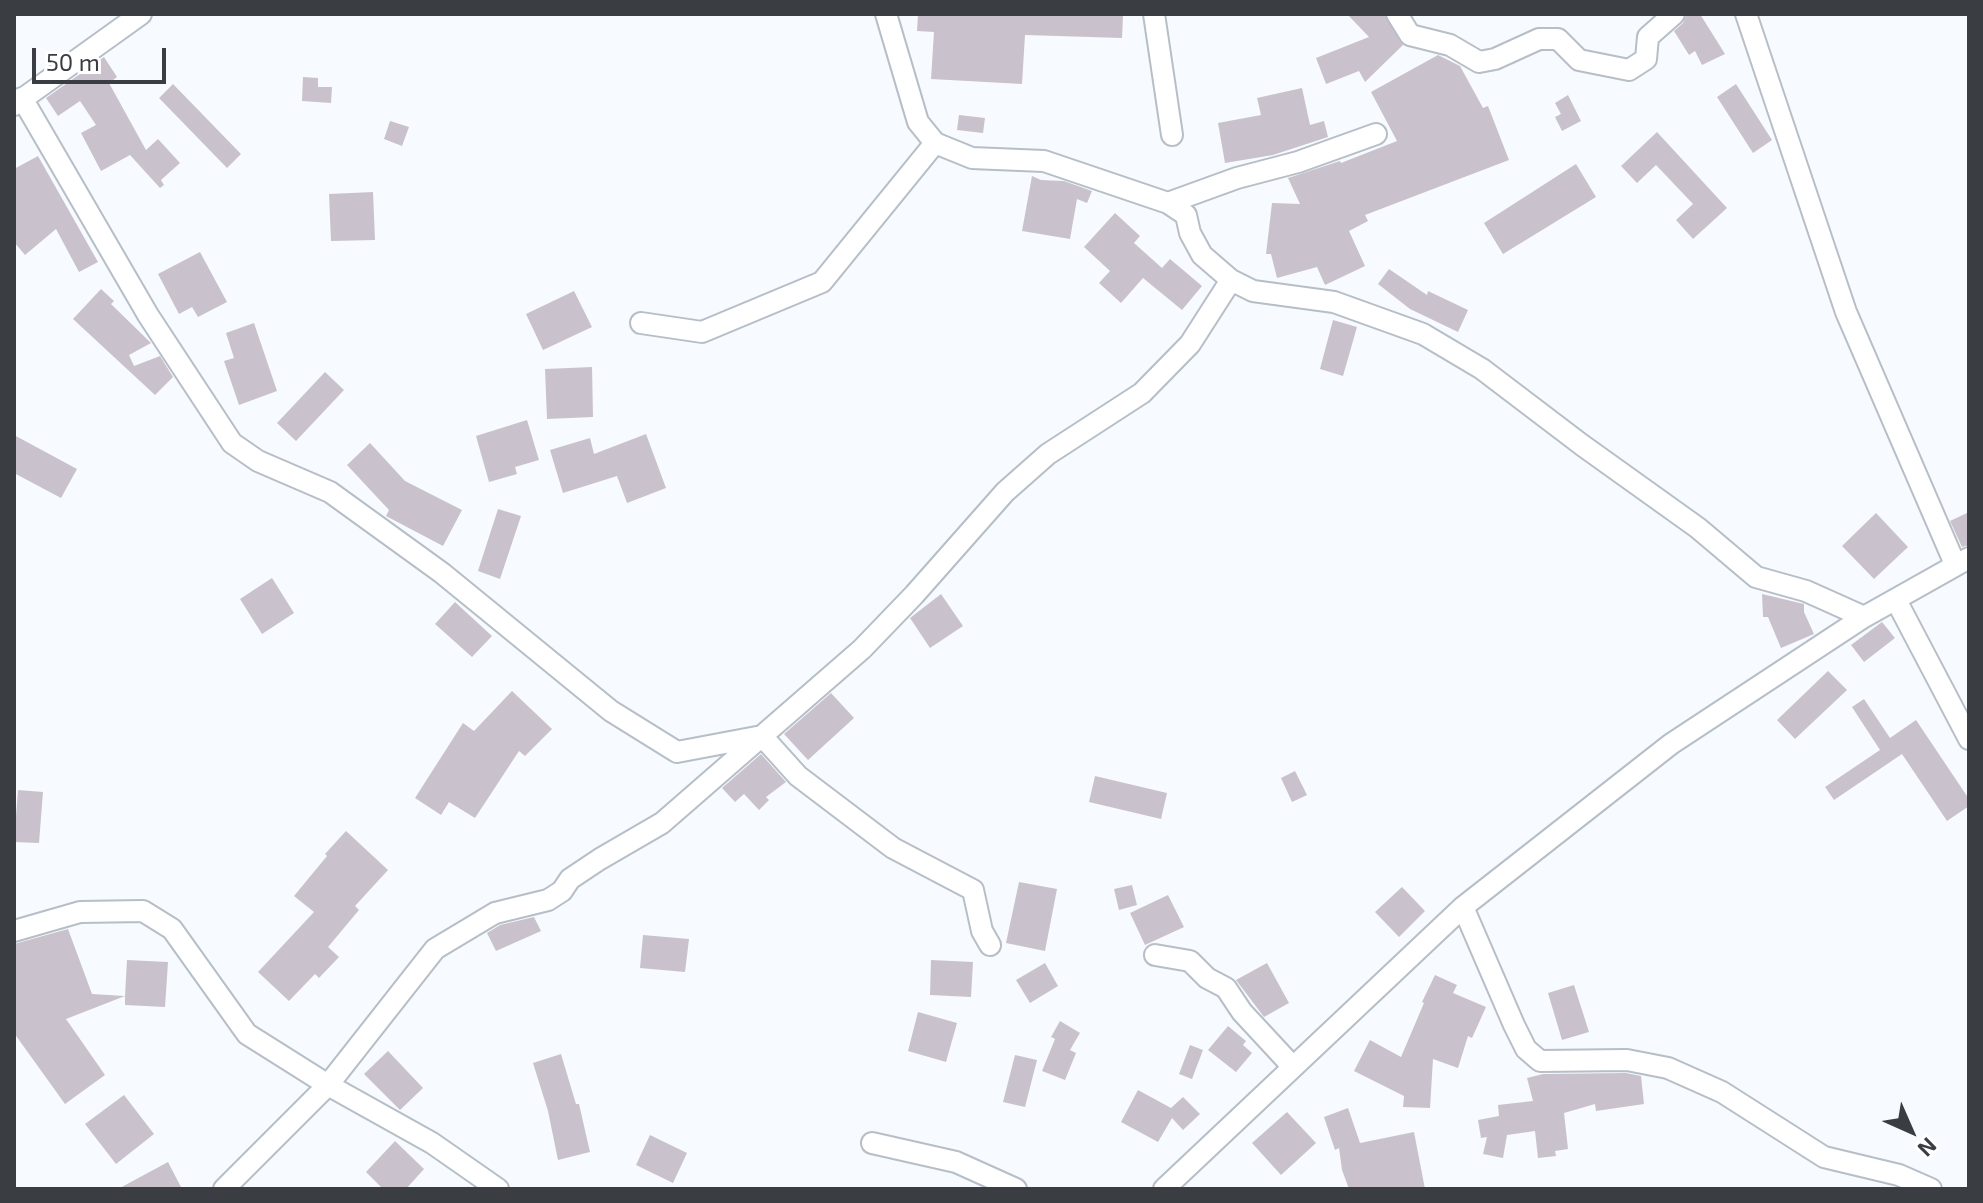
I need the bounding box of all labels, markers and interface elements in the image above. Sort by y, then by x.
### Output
scale bar [36,32,170,82]
text: 50 m [46,47,100,76]
north arrow [1871,1091,1951,1171]
text: N [1913,1133,1943,1163]

